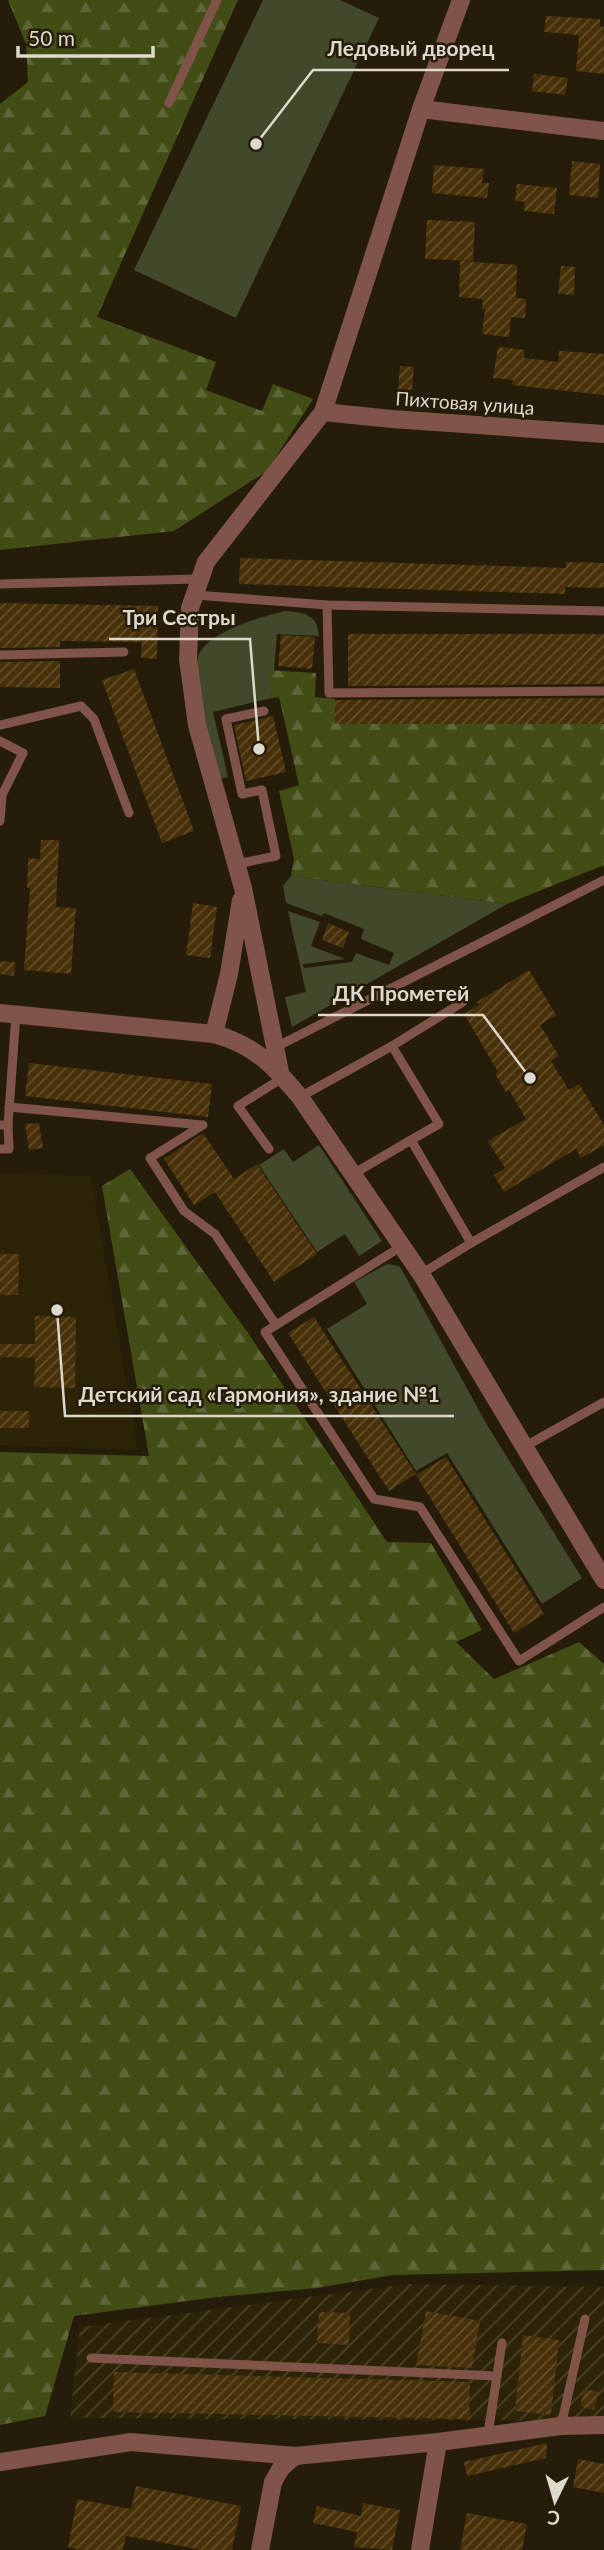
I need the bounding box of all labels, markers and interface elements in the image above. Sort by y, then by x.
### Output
scale bar [18,14,152,58]
text: 50 m [28,25,75,50]
callout: Ледовый дворец [313,28,509,70]
text: Ледовый дворец [326,35,495,60]
street label: Пихтовая улица [395,386,535,419]
callout: Три Сестры [109,597,250,639]
text: Три Сестры [122,604,236,629]
callout: ДК Прометей [318,973,483,1015]
text: ДК Прометей [333,980,469,1005]
callout: Детский сад «Гармония», здание №1 [65,1374,454,1416]
text: Детский сад «Гармония», здание №1 [78,1381,440,1406]
north arrow [520,2466,590,2536]
text: С [546,2506,561,2530]

